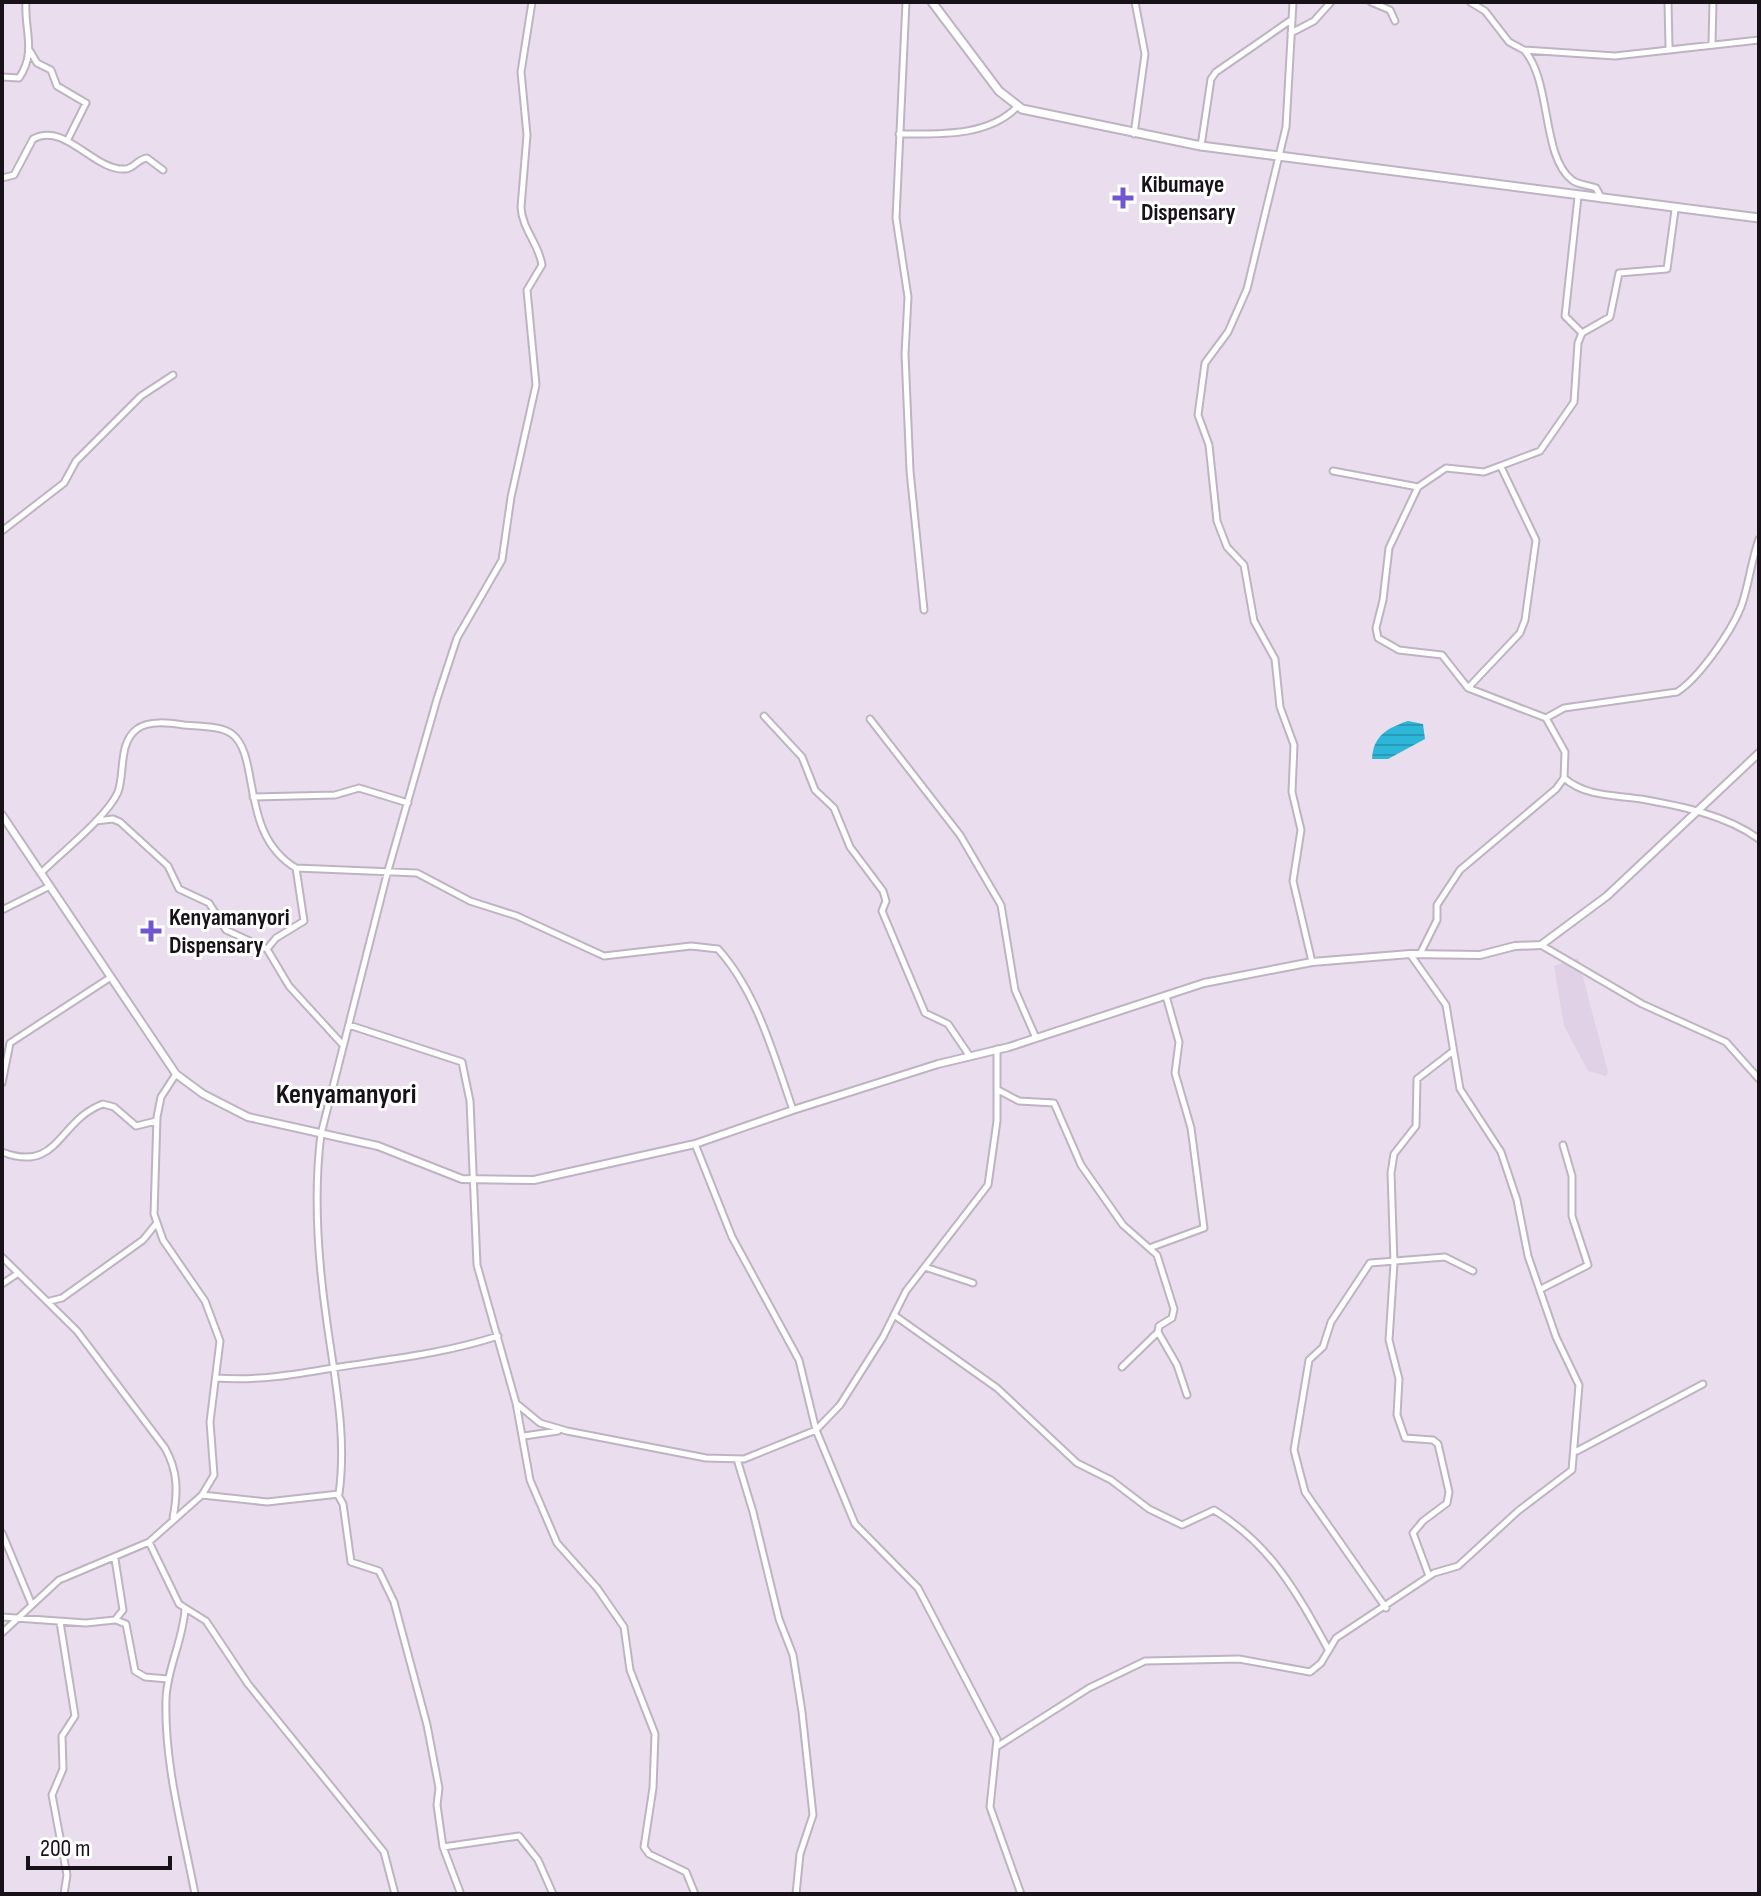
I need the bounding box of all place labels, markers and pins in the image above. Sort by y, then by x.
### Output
place label: Kibumaye Dispensary [1141,170,1236,227]
marker: Kibumaye Dispensary [1112,187,1134,209]
place label: Kenyamanyori Dispensary [169,903,290,960]
marker: Kenyamanyori Dispensary [140,920,162,942]

